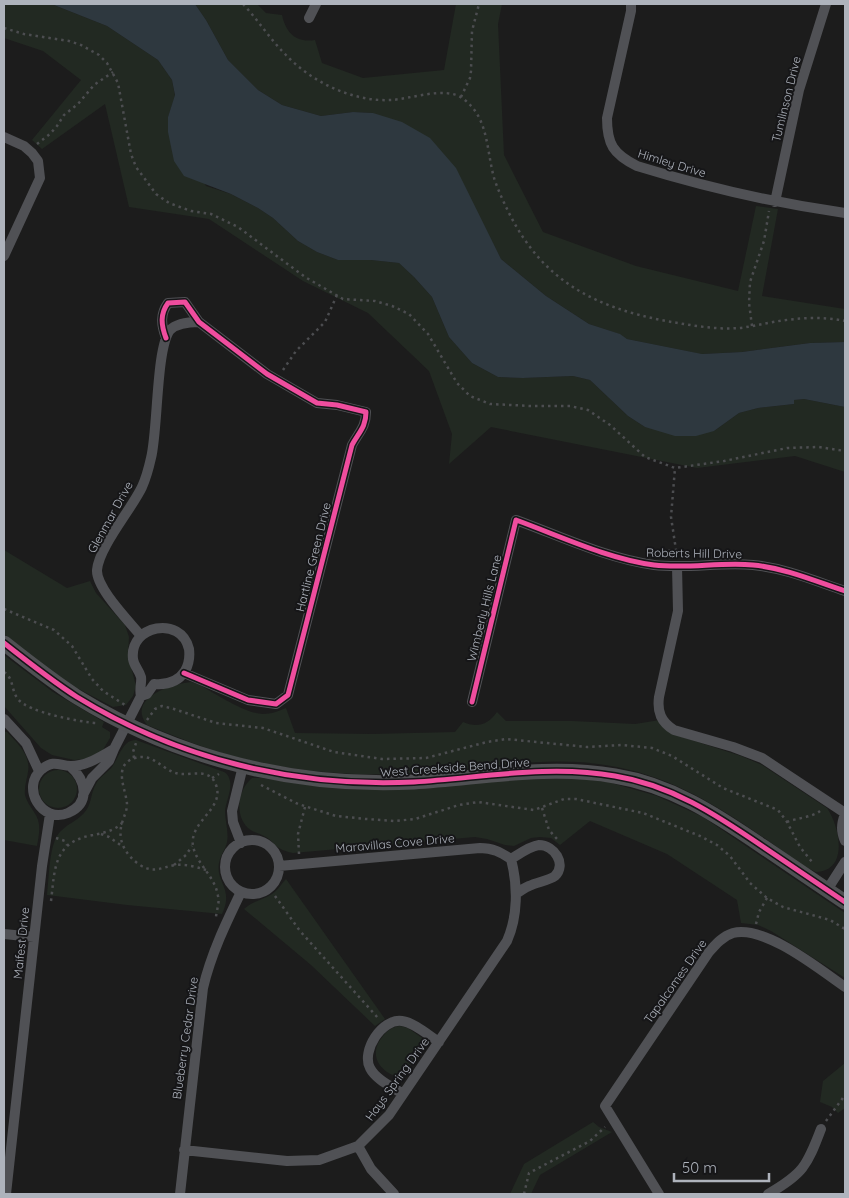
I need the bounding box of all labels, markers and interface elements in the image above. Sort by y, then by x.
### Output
street label: Tumlinson Drive [768,54,804,143]
street label: Himley Drive [636,146,708,181]
street label: Glenmar Drive [84,478,136,555]
street label: Hartline Green Drive [292,501,334,613]
street label: Roberts Hill Drive [646,545,742,561]
street label: Wimberly Hills Lane [463,553,505,663]
street label: West Creekside Bend Drive [380,754,530,780]
street label: Maravillas Cove Drive [335,830,455,856]
street label: Maifest Drive [10,906,32,980]
street label: Tapalcomes Drive [640,936,710,1026]
street label: Blueberry Cedar Drive [169,976,201,1100]
street label: Hays Spring Drive [362,1034,432,1124]
scale bar [674,1150,769,1182]
text: 50 m [682,1158,717,1177]

